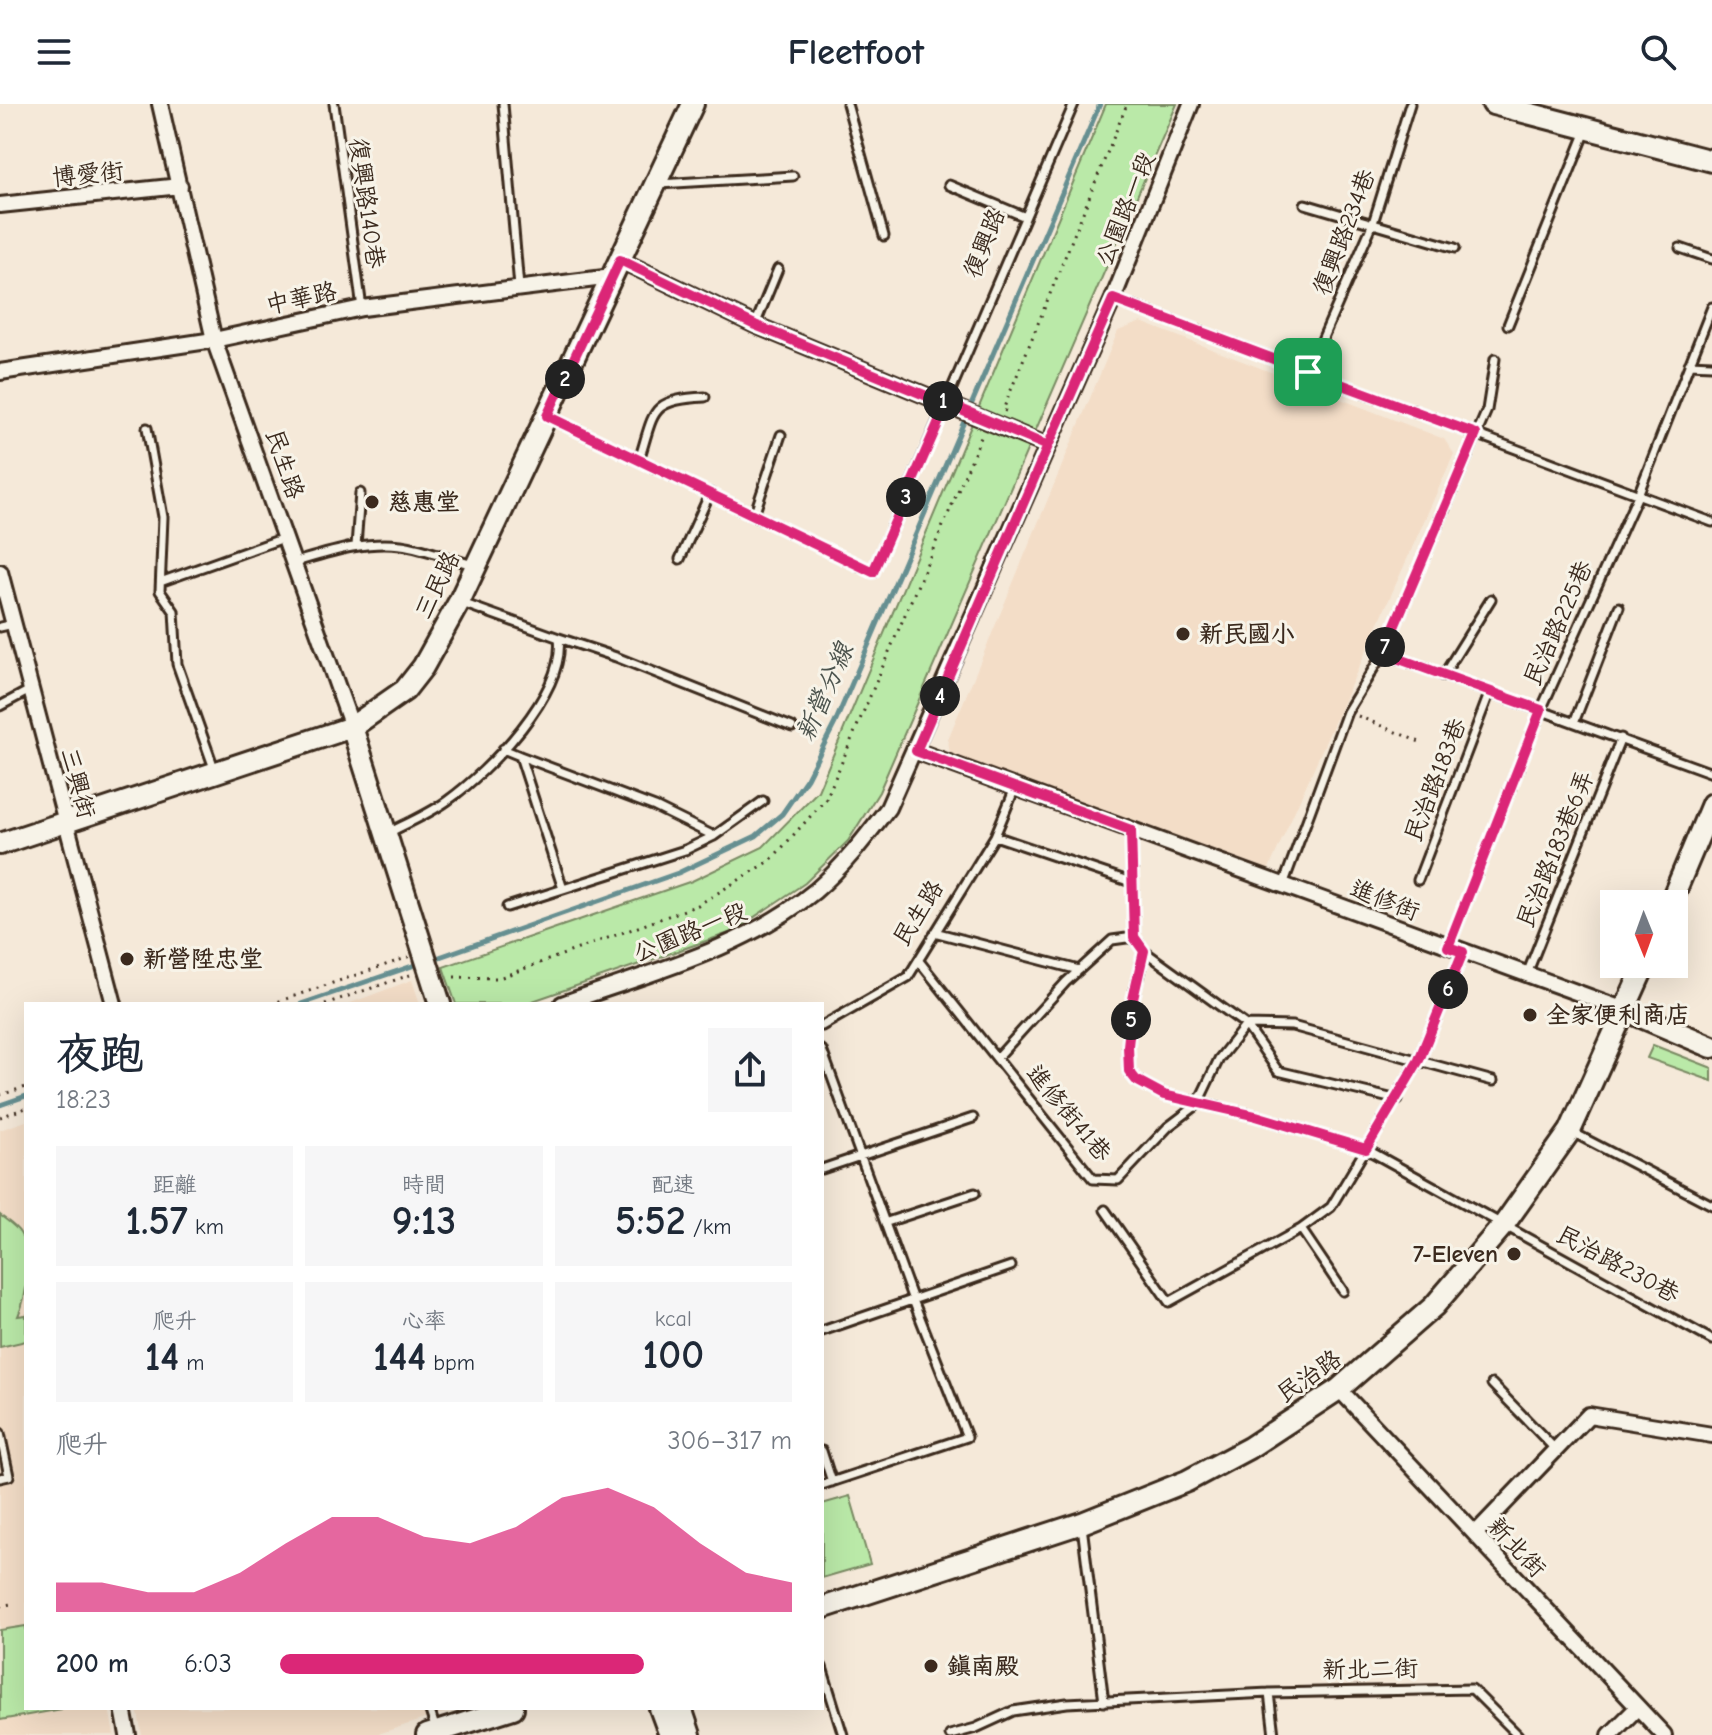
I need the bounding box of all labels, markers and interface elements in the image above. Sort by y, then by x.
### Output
icon: menu [32,30,76,74]
icon: search [1636,30,1680,74]
text: Fleetfoot [788,32,924,73]
street label: 復興路140巷 [344,136,390,270]
street label: 公園路一段 [1090,148,1160,270]
street label: 博愛街 [51,156,125,192]
street label: 復興路234巷 [1307,165,1381,299]
street label: 復興路 [958,204,1010,282]
street label: 中華路 [263,277,339,319]
pin [1274,338,1342,406]
icon: arrive [1286,350,1330,394]
pin: 2 [545,359,585,399]
text: 2 [560,366,570,392]
pin: 1 [923,381,963,421]
text: 1 [939,388,947,414]
street label: 民生路 [260,425,310,503]
pin: 3 [886,477,926,517]
text: 3 [901,484,911,510]
place label: 慈惠堂 [388,488,460,516]
marker: 慈惠堂 [363,493,381,511]
street label: 三民路 [409,547,465,623]
street label: 民治路225巷 [1518,556,1598,690]
place label: 新民國小 [1199,620,1295,648]
marker: 新民國小 [1174,625,1192,643]
pin: 7 [1365,627,1405,667]
text: 7 [1380,634,1390,660]
water label: 新營分線 [790,637,861,746]
pin: 4 [920,676,960,716]
text: 4 [935,683,945,709]
street label: 民治路183巷 [1399,714,1471,846]
street label: 三興街 [55,745,101,821]
street label: 民治路183巷6弄 [1511,766,1599,932]
street label: 進修街 [1346,874,1424,926]
street label: 民生路 [887,875,949,951]
north arrow [1600,890,1688,978]
map controls [1600,890,1688,978]
street label: 公園路一段 [629,897,751,967]
place label: 新營陞忠堂 [143,945,263,973]
marker: 新營陞忠堂 [118,950,136,968]
pin: 6 [1428,969,1468,1009]
text: 6 [1442,976,1454,1002]
pin: 5 [1111,1000,1151,1040]
place label: 全家便利商店 [1546,1001,1690,1029]
marker: 全家便利商店 [1521,1006,1539,1024]
text: 5 [1125,1007,1137,1033]
button: share [708,1028,792,1112]
text: 夜跑 [56,1029,144,1080]
street label: 進修街41巷 [1021,1059,1117,1167]
text: 18:23 [56,1085,111,1115]
text: 距離 [153,1172,197,1198]
text: 時間 [402,1172,446,1198]
text: 配速 [651,1172,695,1198]
text: 1.57 [125,1198,188,1244]
text: 9:13 [392,1198,456,1244]
text: 5:52 [615,1198,686,1244]
text: km [188,1214,224,1240]
text: /km [686,1214,732,1240]
street label: 民治路230巷 [1552,1220,1684,1308]
place label: 7-Eleven [1413,1240,1498,1268]
marker: 7-Eleven [1505,1245,1523,1263]
text: kcal [655,1306,692,1332]
text: 爬升 [153,1308,197,1334]
text: 心率 [402,1308,446,1334]
text: 100 [643,1332,704,1378]
text: 14 [145,1334,179,1380]
text: 144 [373,1334,426,1380]
street label: 民治路 [1271,1344,1347,1408]
text: m [179,1350,204,1376]
text: bpm [426,1350,475,1376]
text: 306–317 m [667,1426,792,1456]
text: 爬升 [56,1430,108,1460]
street label: 新北街 [1482,1511,1552,1583]
text: 200 m [56,1649,129,1679]
text: 6:03 [184,1649,232,1679]
place label: 鎮南殿 [947,1652,1019,1680]
street label: 新北二街 [1322,1654,1418,1684]
marker: 鎮南殿 [922,1657,940,1675]

